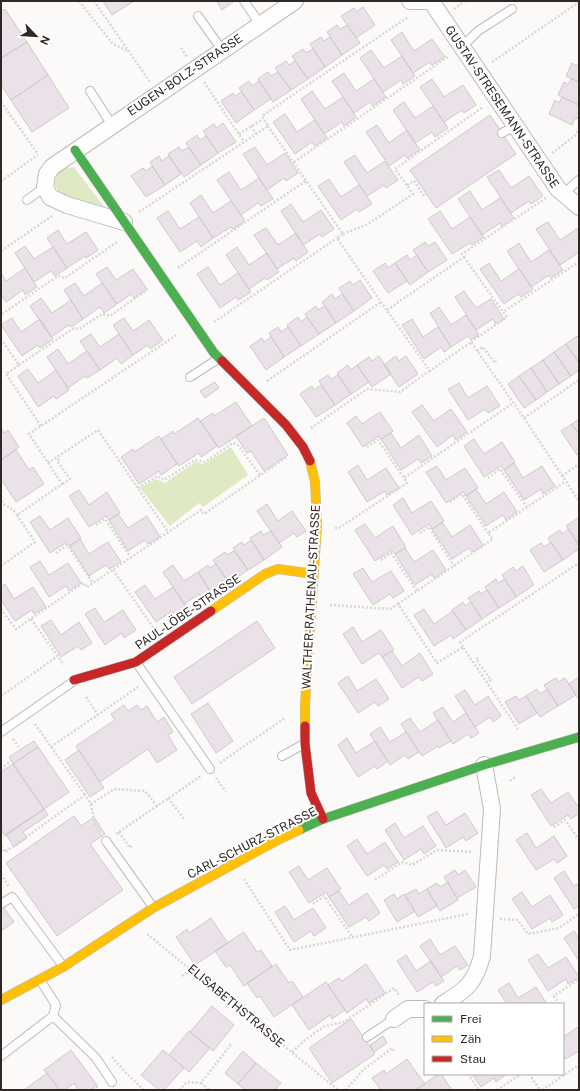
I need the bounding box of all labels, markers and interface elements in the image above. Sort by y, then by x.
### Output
north arrow [16,16,56,56]
street label: GUSTAV-STRESEMANN-STRASSE [442,23,562,191]
street label: EUGEN-BOLZ-STRASSE [125,31,245,119]
text: N [38,34,52,47]
street label: WALTHER-RATHENAU-STRASSE [299,504,323,690]
street label: PAUL-LÖBE-STRASSE [133,571,243,653]
street label: CARL-SCHURZ-STRASSE [185,804,319,882]
street label: ELISABETHSTRASSE [185,962,287,1050]
legend [424,1003,564,1075]
text: Frei [460,1012,482,1026]
text: Zäh [460,1032,481,1046]
text: Stau [460,1052,486,1066]

